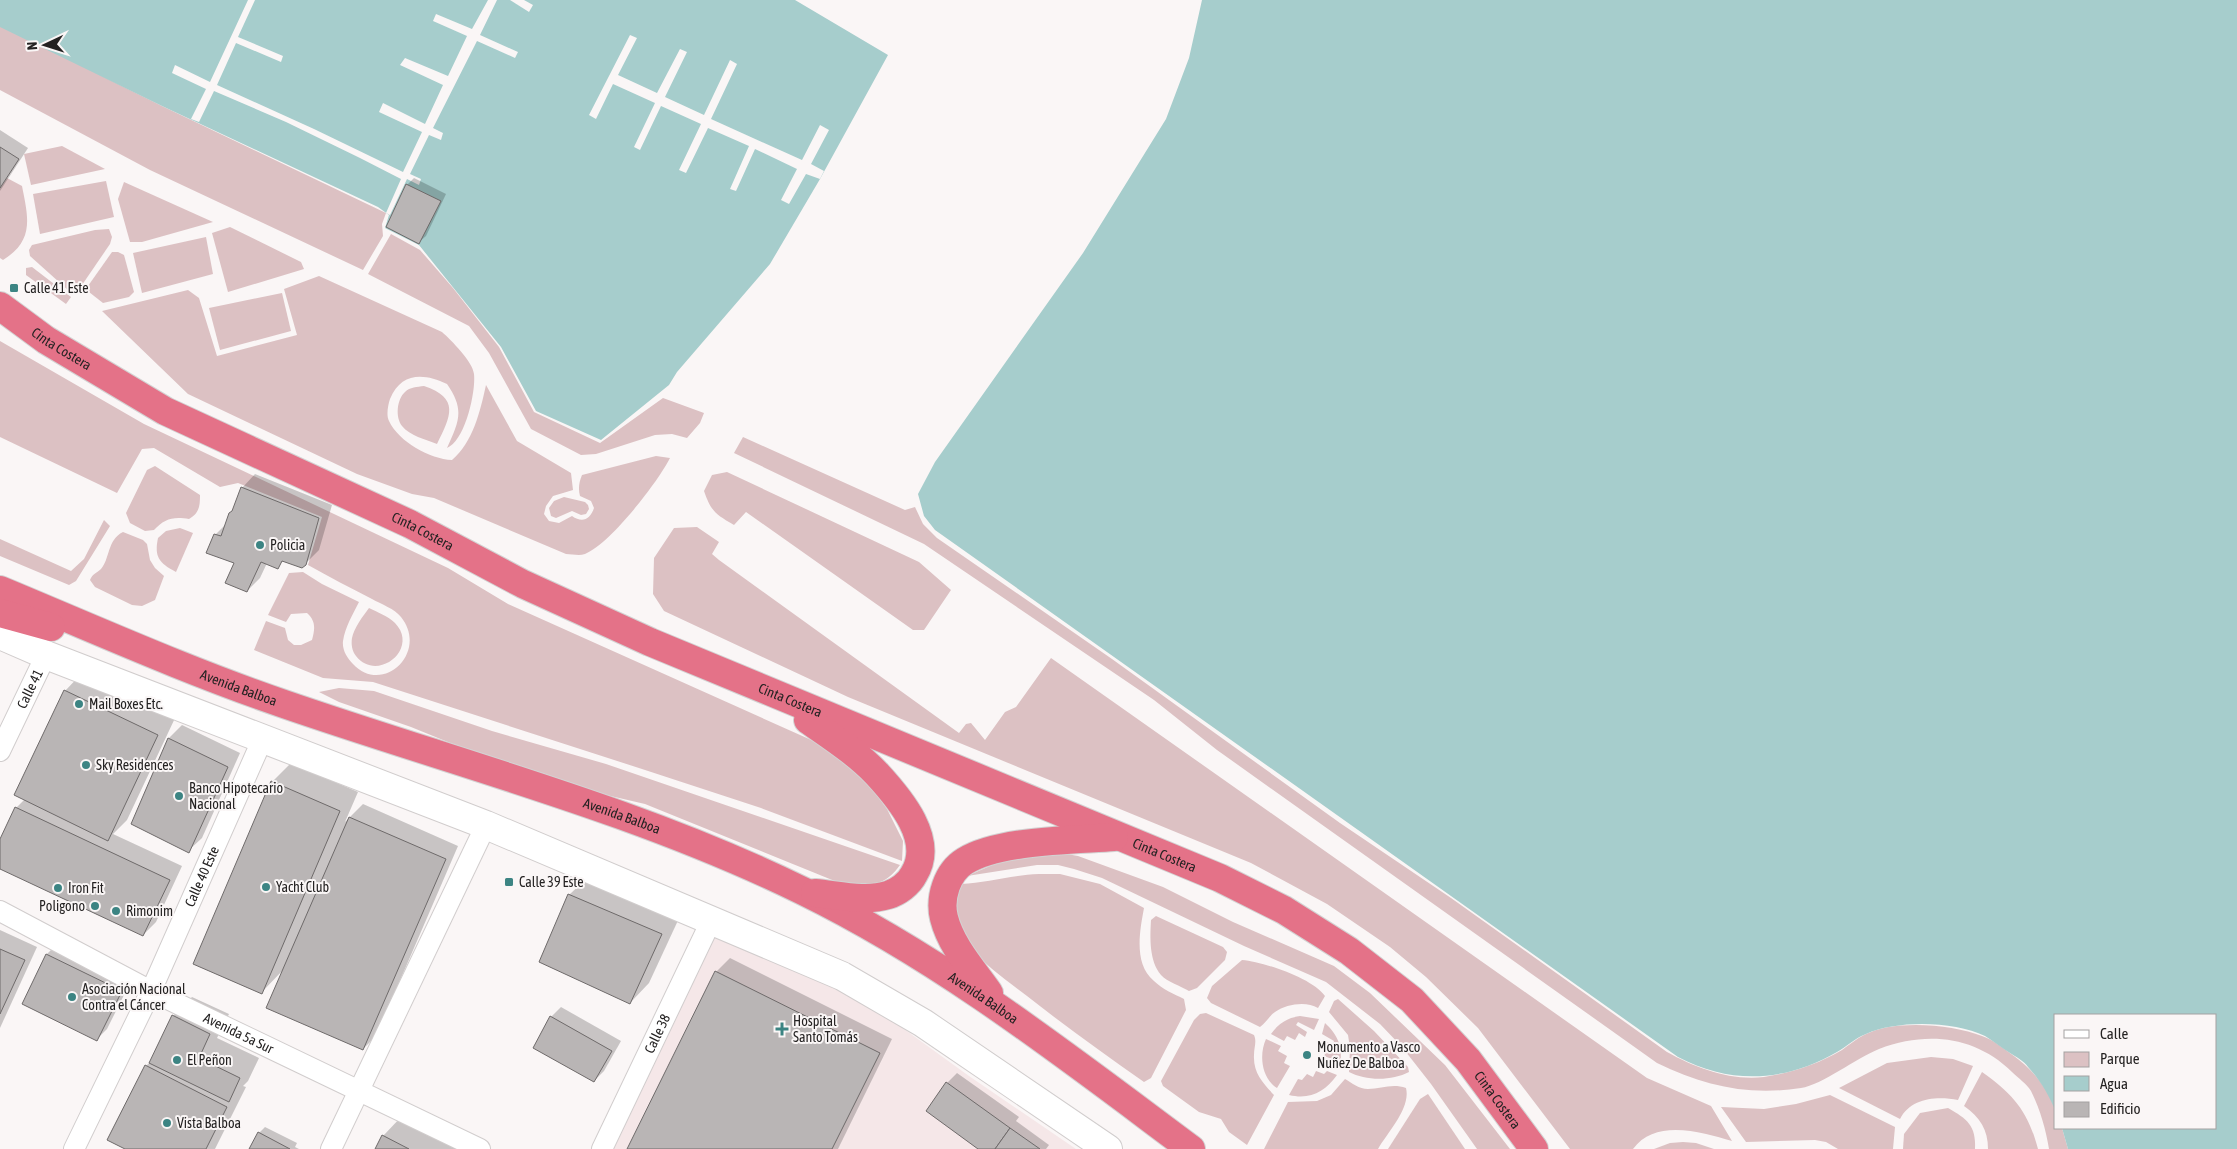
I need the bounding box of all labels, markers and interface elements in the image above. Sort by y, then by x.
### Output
north arrow [20,20,70,70]
text: N [24,41,40,51]
place label: Calle 41 Este [24,280,89,296]
marker: Calle 41 Este [8,282,20,294]
street label: Cinta Costera [28,324,94,373]
street label: Cinta Costera [389,509,456,554]
place label: Policia [270,537,305,553]
marker: Policia [254,539,266,551]
street label: Avenida Balboa [198,666,279,709]
street label: Calle 41 [14,667,46,711]
street label: Cinta Costera [756,680,824,720]
place label: Mail Boxes Etc. [89,696,163,712]
marker: Mail Boxes Etc. [73,698,85,710]
place label: Sky Residences [96,757,174,773]
marker: Sky Residences [80,759,92,771]
place label: Banco Hipotecario Nacional [189,780,283,812]
marker: Banco Hipotecario Nacional [173,790,185,802]
street label: Avenida Balboa [581,795,663,837]
street label: Cinta Costera [1130,835,1199,875]
street label: Calle 40 Este [181,844,222,909]
place label: Calle 39 Este [519,874,584,890]
marker: Calle 39 Este [503,876,515,888]
place label: Yacht Club [276,879,330,895]
place label: Iron Fit [68,880,104,896]
marker: Yacht Club [260,881,272,893]
marker: Iron Fit [52,882,64,894]
place label: Poligono [39,898,85,914]
marker: Poligono [89,900,101,912]
place label: Rimonim [126,903,173,919]
marker: Rimonim [110,905,122,917]
street label: Avenida Balboa [946,969,1021,1027]
place label: Asociación Nacional Contra el Cáncer [82,981,186,1013]
marker: Asociación Nacional Contra el Cáncer [66,991,78,1003]
street label: Avenida 5a Sur [201,1009,277,1057]
street label: Calle 38 [641,1011,674,1056]
place label: Hospital Santo Tomás [793,1013,858,1045]
legend [2054,1014,2217,1129]
marker: Hospital Santo Tomás [775,1022,789,1036]
text: Calle [2100,1025,2129,1042]
place label: Monumento a Vasco Nuñez De Balboa [1317,1039,1420,1071]
marker: Monumento a Vasco Nuñez De Balboa [1301,1049,1313,1061]
text: Parque [2100,1050,2140,1067]
place label: El Peñon [187,1052,232,1068]
marker: El Peñon [171,1054,183,1066]
street label: Cinta Costera [1471,1068,1524,1132]
text: Agua [2100,1075,2128,1092]
text: Edificio [2100,1100,2141,1117]
place label: Vista Balboa [177,1115,241,1131]
marker: Vista Balboa [161,1117,173,1129]

